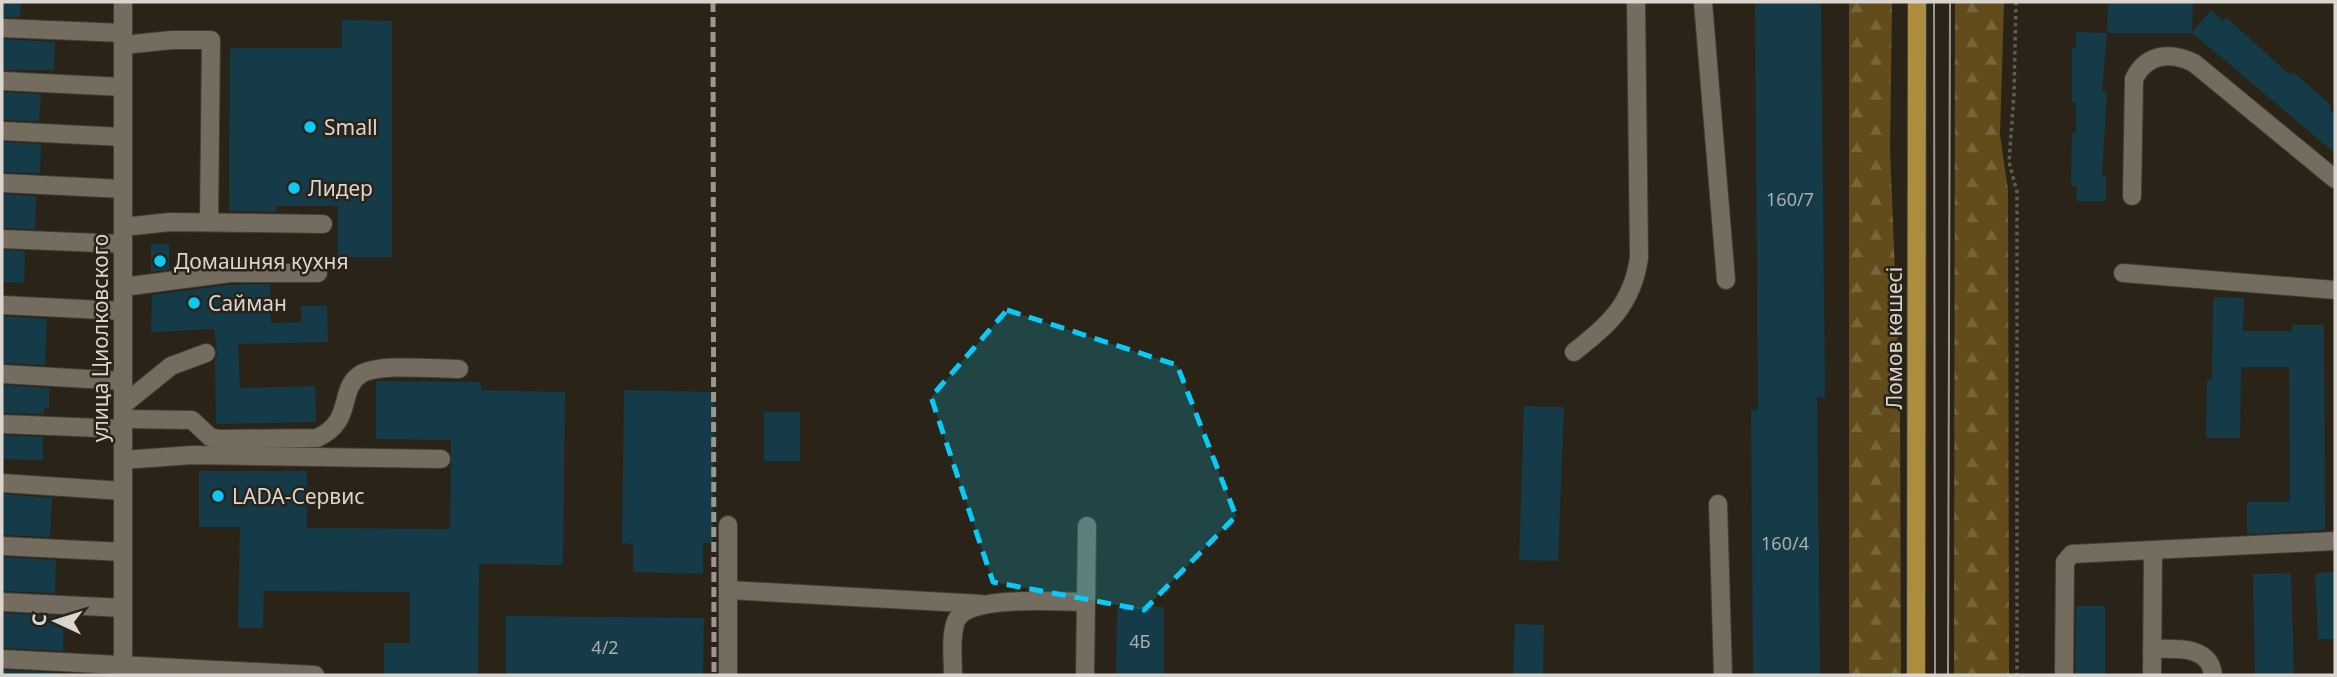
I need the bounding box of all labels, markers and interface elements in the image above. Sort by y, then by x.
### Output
place label: Small [324,113,378,141]
marker: Small [302,119,318,135]
place label: Лидер [308,174,373,202]
marker: Лидер [286,180,302,196]
house number: 160/7 [1766,187,1814,211]
street label: улица Циолковского [86,234,114,442]
place label: Домашняя кухня [174,247,349,275]
marker: Домашняя кухня [152,253,168,269]
street label: Ломов көшесі [1880,267,1908,409]
place label: Сайман [208,289,287,317]
marker: Сайман [186,295,202,311]
place label: LADA-Сервис [232,482,365,510]
marker: LADA-Сервис [210,488,226,504]
house number: 160/4 [1761,531,1809,555]
north arrow [21,586,91,656]
text: С [26,613,52,627]
house number: 4Б [1129,629,1151,653]
house number: 4/2 [591,635,619,659]

